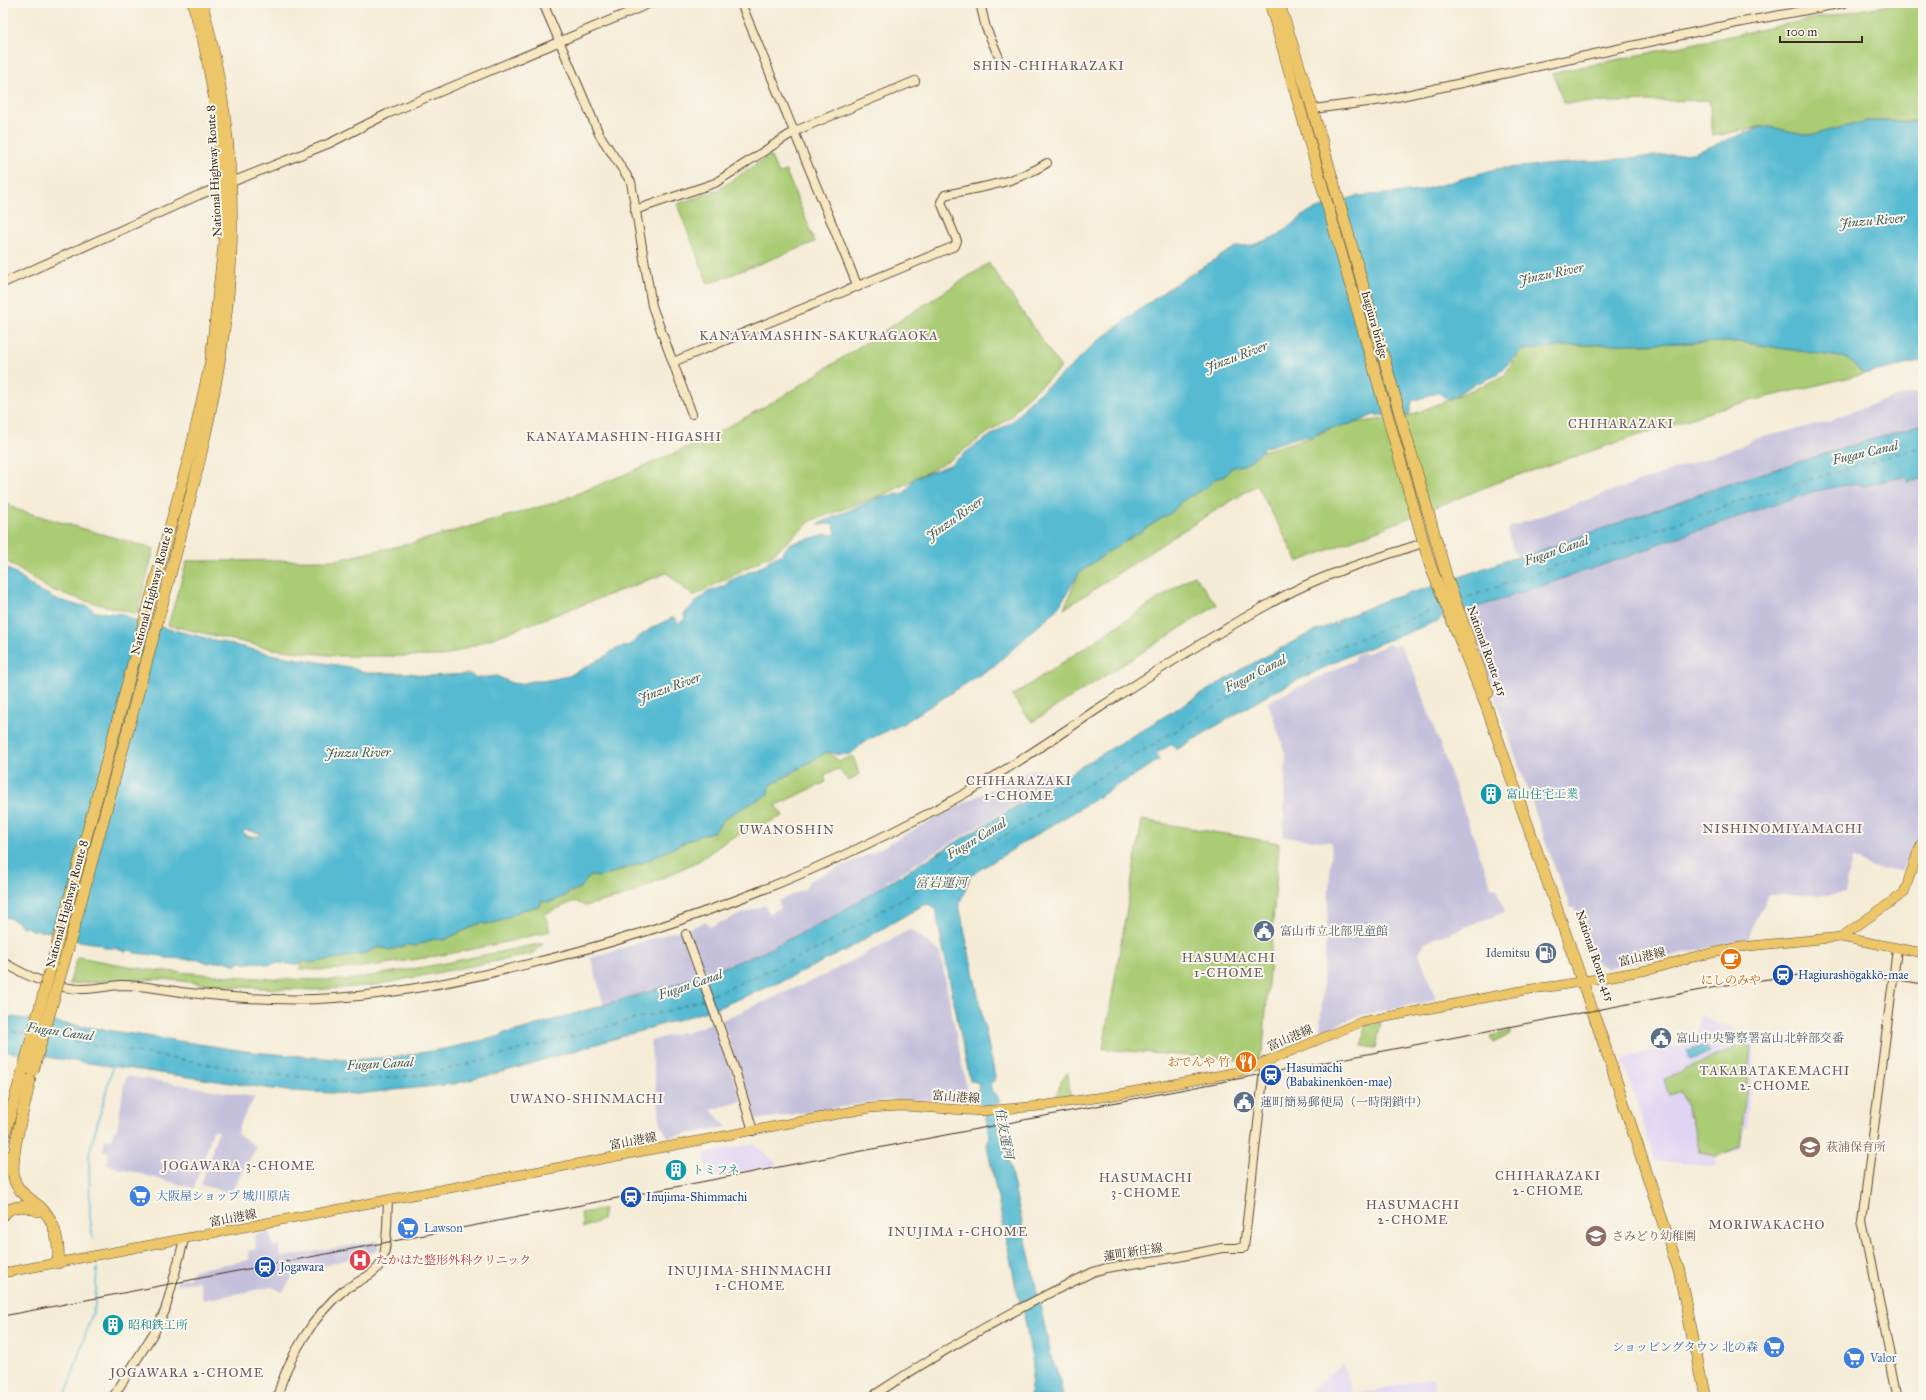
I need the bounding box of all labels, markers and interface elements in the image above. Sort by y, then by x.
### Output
scale bar [1780,18,1862,44]
text: 100 m [1786,25,1817,39]
district label: SHIN-CHIHARAZAKI [973,58,1125,74]
street label: National Highway Route 8 [204,105,225,237]
water label: Jinzu River [1838,210,1906,232]
water label: Jinzu River [1516,259,1586,289]
street label: hagiura bridge [1358,290,1391,360]
district label: KANAYAMASHIN-SAKURAGAOKA [699,328,939,344]
water label: Jinzu River [1202,337,1270,377]
district label: CHIHARAZAKI [1568,416,1674,432]
district label: KANAYAMASHIN-HIGASHI [526,429,722,445]
water label: Fugan Canal [1830,437,1901,468]
water label: Jinzu River [922,493,987,545]
street label: National Highway Route 8 [128,526,177,657]
water label: Fugan Canal [1521,532,1592,570]
street label: National Route 415 [1464,604,1510,699]
water label: Fugan Canal [1221,651,1290,697]
water label: Jinzu River [635,669,704,707]
water label: Jinzu River [324,744,392,762]
district label: CHIHARAZAKI 1-CHOME [966,773,1072,804]
building icon: 富山住宅工業 [1478,781,1504,807]
place label: 富山住宅工業 [1506,787,1578,801]
water label: Fugan Canal [943,814,1011,863]
district label: NISHINOMIYAMACHI [1703,821,1863,837]
district label: UWANOSHIN [739,822,835,838]
street label: National Highway Route 8 [43,839,92,970]
water label: 富岩運河 [915,875,969,891]
street label: National Route 415 [1573,909,1617,1004]
public building icon: 富山市立北部児童館 [1251,918,1277,944]
place label: 富山市立北部児童館 [1280,924,1388,938]
fuel station icon: Idemitsu [1533,940,1559,966]
street label: 富山港線 [1617,945,1667,969]
place label: Idemitsu [1486,946,1531,960]
cafe icon: にしのみや [1718,946,1744,972]
district label: HASUMACHI 1-CHOME [1182,950,1276,981]
station icon: Hagiurashōgakkō-mae [1770,962,1796,988]
water label: Fugan Canal [655,966,726,1004]
place label: Hagiurashōgakkō-mae [1798,968,1908,983]
place label: にしのみや [1701,973,1761,987]
water label: Fugan Canal [25,1019,96,1045]
street label: 富山港線 [1265,1022,1315,1054]
public building icon: 富山中央警察署富山北幹部交番 [1648,1025,1674,1051]
place label: 富山中央警察署富山北幹部交番 [1676,1031,1844,1045]
restaurant icon: おでんや 竹 [1233,1049,1259,1075]
water label: Fugan Canal [345,1054,415,1074]
place label: おでんや 竹 [1168,1055,1230,1069]
place label: Hasumachi (Babakinenkōen-mae) [1286,1061,1392,1089]
station icon: Hasumachi (Babakinenkōen-mae) [1258,1062,1284,1088]
district label: TAKABATAKEMACHI 2-CHOME [1700,1063,1850,1094]
street label: 富山港線 [932,1088,980,1106]
public building icon: 蓮町簡易郵便局（一時閉鎖中） [1231,1089,1257,1115]
district label: UWANO-SHINMACHI [510,1091,664,1107]
place label: 蓮町簡易郵便局（一時閉鎖中） [1260,1095,1428,1109]
water label: 住友運河 [991,1106,1017,1162]
street label: 富山港線 [608,1130,658,1152]
school or university icon: 萩浦保育所 [1797,1134,1823,1160]
place label: 萩浦保育所 [1826,1140,1886,1154]
building icon: トミフネ [663,1157,689,1183]
district label: JOGAWARA 3-CHOME [161,1158,315,1174]
place label: トミフネ [692,1163,740,1177]
district label: CHIHARAZAKI 2-CHOME [1495,1168,1601,1199]
district label: HASUMACHI 3-CHOME [1099,1170,1193,1201]
supermarket icon: 大阪屋ショップ 城川原店 [127,1183,153,1209]
station icon: Inujima-Shimmachi [618,1184,644,1210]
place label: 大阪屋ショップ 城川原店 [156,1189,290,1203]
place label: Inujima-Shimmachi [646,1190,748,1204]
district label: HASUMACHI 2-CHOME [1366,1197,1460,1228]
street label: 富山港線 [208,1207,258,1229]
supermarket icon: Lawson [395,1215,421,1241]
district label: MORIWAKACHO [1709,1217,1825,1233]
place label: Lawson [424,1221,463,1235]
school or university icon: さみどり幼稚園 [1583,1223,1609,1249]
district label: INUJIMA 1-CHOME [888,1224,1028,1240]
place label: さみどり幼稚園 [1612,1229,1696,1243]
street label: 蓮町新庄線 [1102,1240,1164,1264]
hospital icon: たかはた整形外科クリニック [347,1247,373,1273]
place label: たかはた整形外科クリニック [376,1253,531,1267]
station icon: Jogawara [252,1254,278,1280]
place label: Jogawara [278,1260,325,1275]
district label: INUJIMA-SHINMACHI 1-CHOME [668,1263,832,1294]
building icon: 昭和鉄工所 [100,1312,126,1338]
place label: 昭和鉄工所 [128,1318,188,1332]
supermarket icon: ショッピングタウン 北の森 [1761,1334,1787,1360]
place label: ショッピングタウン 北の森 [1612,1340,1758,1354]
supermarket icon: Valor [1841,1345,1867,1371]
place label: Valor [1869,1351,1897,1365]
district label: JOGAWARA 2-CHOME [108,1365,264,1381]

